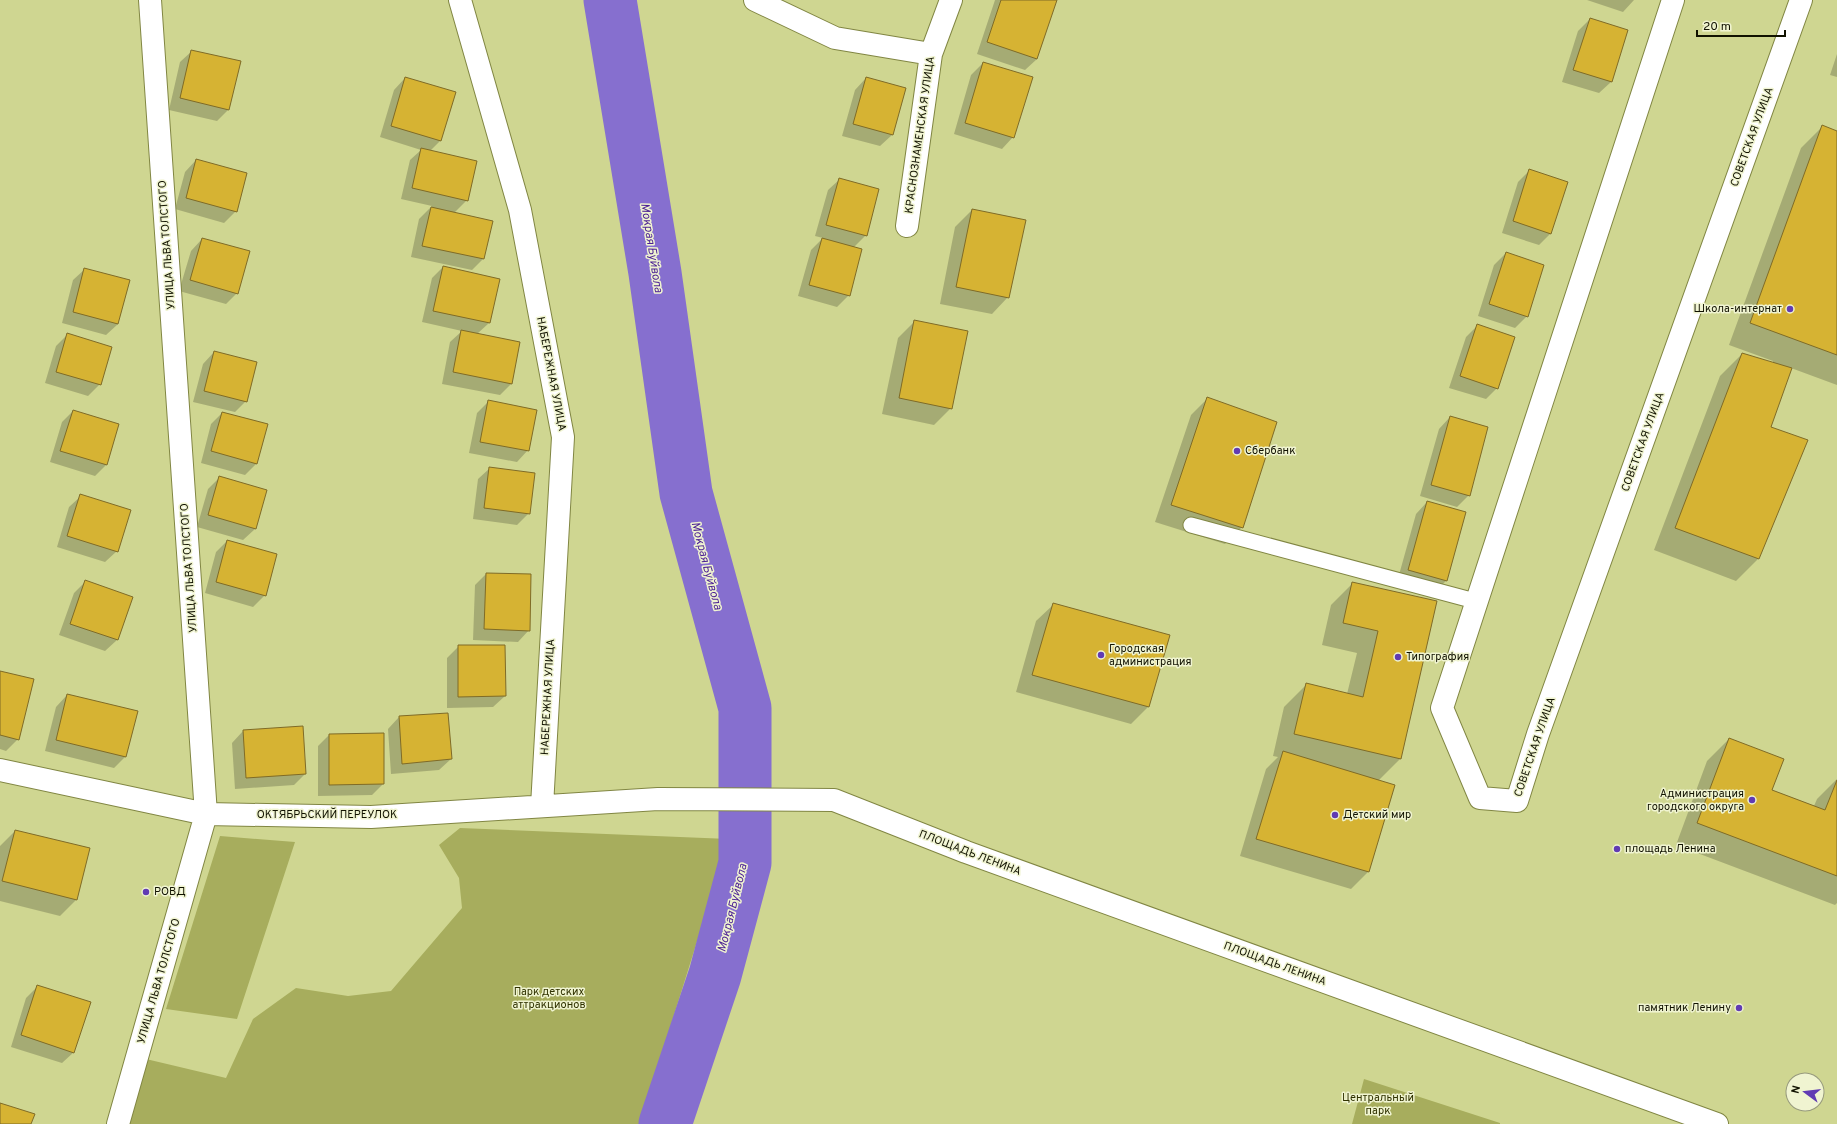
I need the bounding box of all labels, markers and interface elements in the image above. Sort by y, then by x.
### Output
scale bar [1697,12,1785,38]
text: 20 m [1703,19,1731,35]
street label: КРАСНОЗНАМЕНСКАЯ УЛИЦА [902,55,938,215]
street label: СОВЕТСКАЯ УЛИЦА [1727,85,1777,189]
street label: УЛИЦА ЛЬВА ТОЛСТОГО [155,180,179,310]
water label: Мокрая Буйвола [636,202,666,295]
place label: Школа-интернат [1693,302,1782,316]
marker: Школа-интернат [1785,304,1795,314]
street label: НАБЕРЕЖНАЯ УЛИЦА [533,316,569,432]
street label: СОВЕТСКАЯ УЛИЦА [1618,390,1668,494]
place label: Сбербанк [1245,444,1295,458]
marker: Сбербанк [1232,446,1242,456]
street label: УЛИЦА ЛЬВА ТОЛСТОГО [177,503,201,633]
water label: Мокрая Буйвола [687,520,726,613]
street label: НАБЕРЕЖНАЯ УЛИЦА [538,639,558,755]
place label: Городская администрация [1109,642,1192,669]
marker: Городская администрация [1096,650,1106,660]
place label: Типография [1406,650,1469,664]
marker: Типография [1393,652,1403,662]
street label: СОВЕТСКАЯ УЛИЦА [1511,695,1559,799]
place label: Администрация городского округа [1647,787,1744,814]
marker: Администрация городского округа [1747,795,1757,805]
street label: ОКТЯБРЬСКИЙ ПЕРЕУЛОК [257,807,397,822]
place label: Детский мир [1343,808,1411,822]
marker: Детский мир [1330,810,1340,820]
street label: ПЛОЩАДЬ ЛЕНИНА [917,827,1023,879]
place label: площадь Ленина [1625,842,1716,856]
marker: площадь Ленина [1612,844,1622,854]
water label: Мокрая Буйвола [714,861,752,954]
place label: РОВД [154,885,186,899]
marker: РОВД [141,887,151,897]
street label: УЛИЦА ЛЬВА ТОЛСТОГО [134,917,184,1045]
street label: ПЛОЩАДЬ ЛЕНИНА [1222,939,1328,989]
park label: Парк детских аттракционов [512,985,586,1012]
place label: памятник Ленину [1638,1001,1731,1015]
marker: памятник Ленину [1734,1003,1744,1013]
north arrow [1785,1072,1825,1112]
text: N [1789,1084,1804,1095]
park label: Центральный парк [1342,1091,1414,1118]

